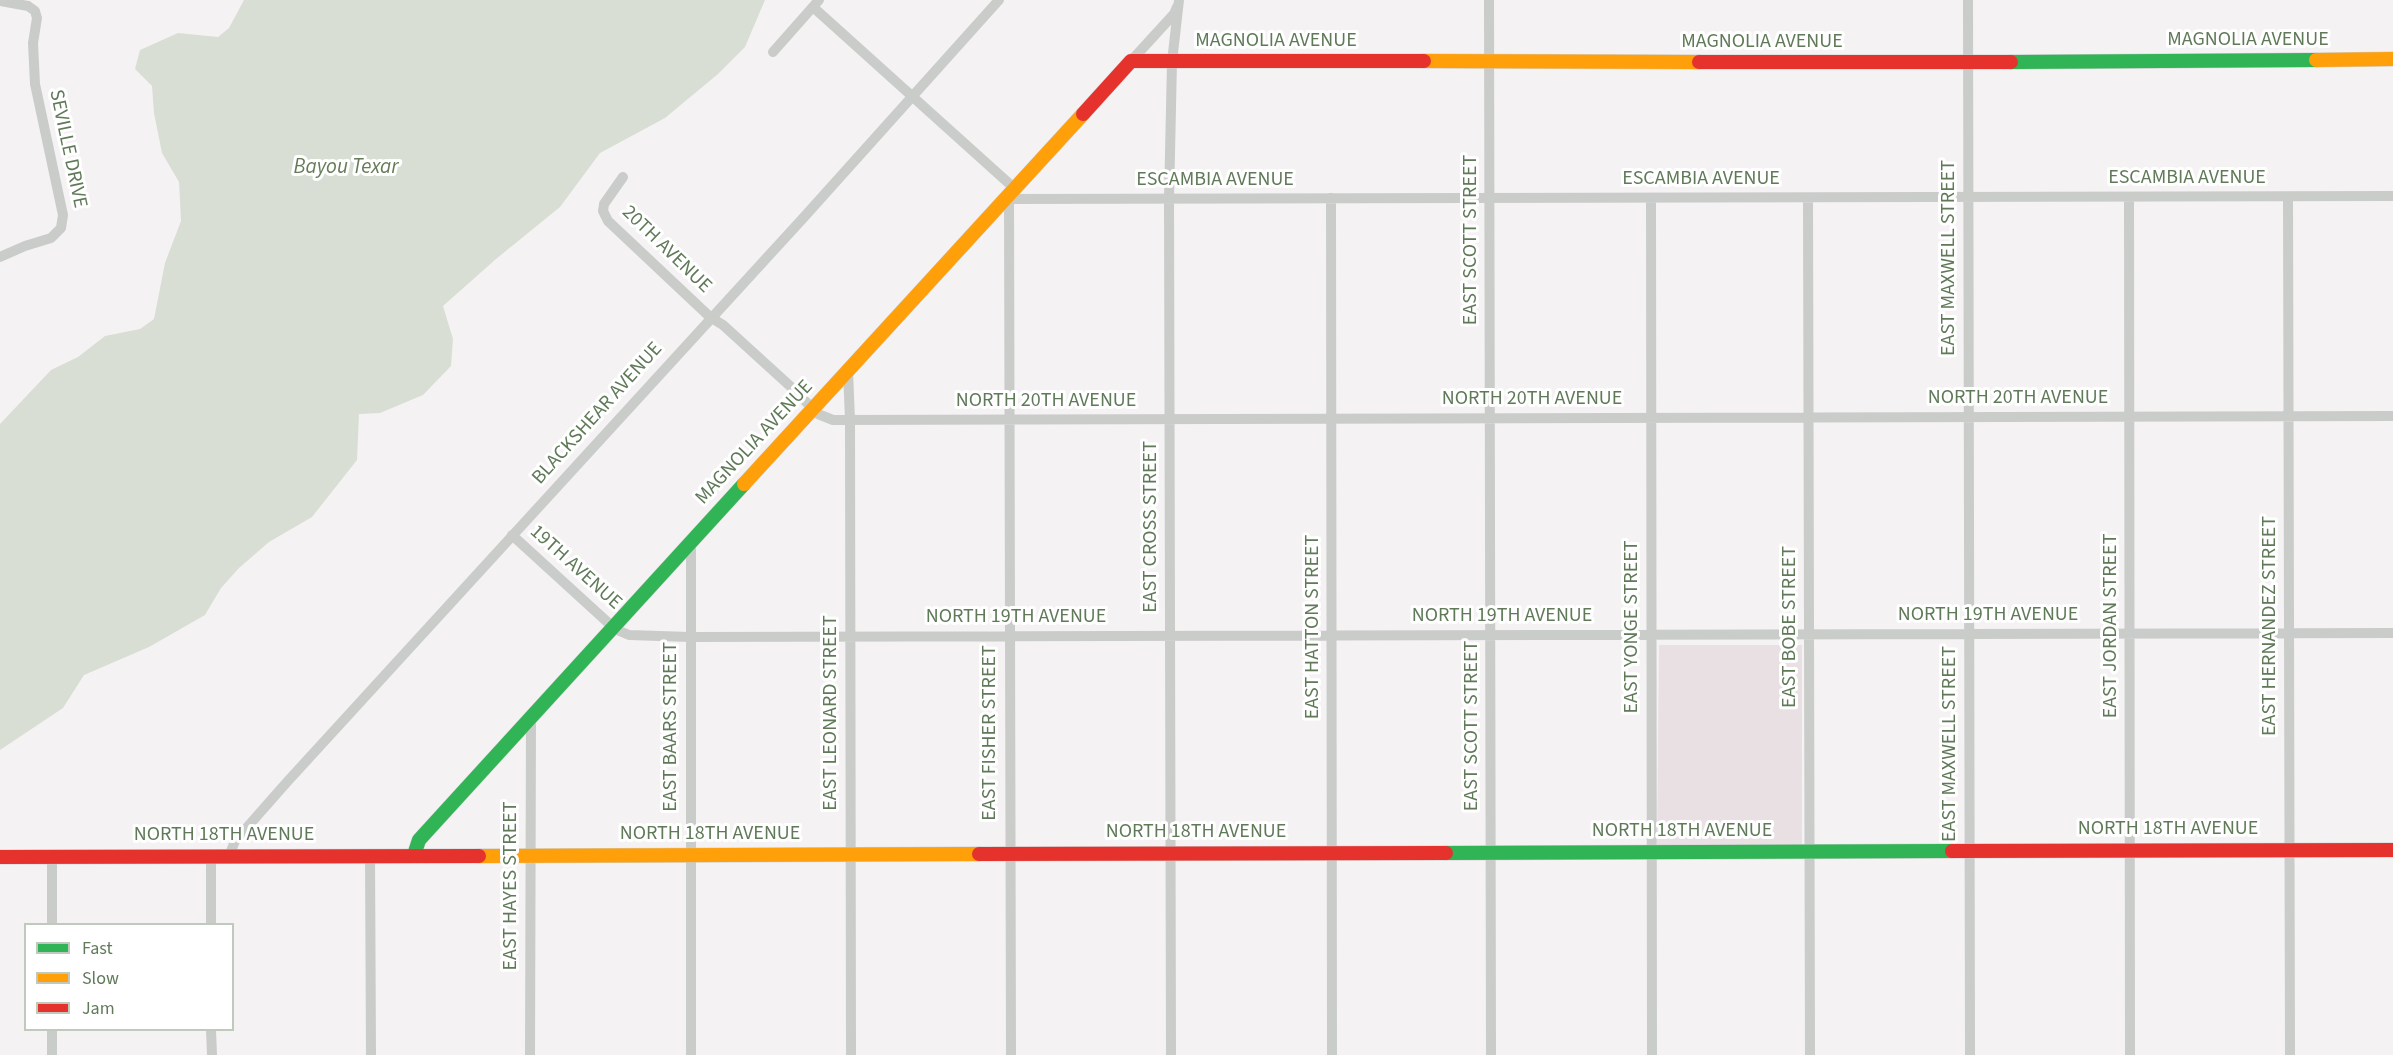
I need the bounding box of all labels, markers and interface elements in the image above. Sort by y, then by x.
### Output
street label: MAGNOLIA AVENUE [2167,29,2329,53]
street label: MAGNOLIA AVENUE [1195,30,1357,54]
street label: MAGNOLIA AVENUE [1681,31,1843,55]
street label: SEVILLE DRIVE [43,88,91,210]
water label: Bayou Texar [294,155,398,181]
street label: EAST SCOTT STREET [1460,155,1484,325]
street label: EAST MAXWELL STREET [1938,160,1962,356]
street label: ESCAMBIA AVENUE [2108,167,2266,191]
street label: ESCAMBIA AVENUE [1622,168,1780,192]
street label: ESCAMBIA AVENUE [1136,169,1294,193]
street label: 20TH AVENUE [616,201,716,299]
street label: BLACKSHEAR AVENUE [528,338,668,490]
street label: MAGNOLIA AVENUE [691,376,819,510]
street label: NORTH 20TH AVENUE [1928,387,2108,411]
street label: NORTH 20TH AVENUE [1442,388,1622,412]
street label: NORTH 20TH AVENUE [956,390,1136,414]
street label: EAST CROSS STREET [1140,441,1164,613]
street label: EAST HERNANDEZ STREET [2259,516,2283,736]
street label: 19TH AVENUE [524,520,626,616]
street label: EAST JORDAN STREET [2100,534,2124,718]
street label: EAST HATTON STREET [1302,535,1326,719]
street label: EAST YONGE STREET [1621,541,1645,713]
street label: EAST BOBE STREET [1779,546,1803,708]
street label: NORTH 19TH AVENUE [1898,604,2078,628]
street label: NORTH 19TH AVENUE [1412,605,1592,629]
street label: NORTH 19TH AVENUE [926,606,1106,630]
street label: EAST LEONARD STREET [820,615,844,811]
street label: EAST SCOTT STREET [1461,641,1485,811]
street label: EAST BAARS STREET [660,642,684,812]
street label: EAST FISHER STREET [979,645,1003,821]
street label: EAST MAXWELL STREET [1939,646,1963,842]
street label: EAST HAYES STREET [500,802,524,970]
street label: NORTH 18TH AVENUE [2078,818,2258,842]
street label: NORTH 18TH AVENUE [1592,820,1772,844]
street label: NORTH 18TH AVENUE [1106,821,1286,845]
street label: NORTH 18TH AVENUE [620,823,800,847]
street label: NORTH 18TH AVENUE [134,824,314,848]
legend [24,923,234,1031]
text: Fast [82,936,113,961]
text: Slow [82,966,119,991]
text: Jam [82,996,115,1021]

